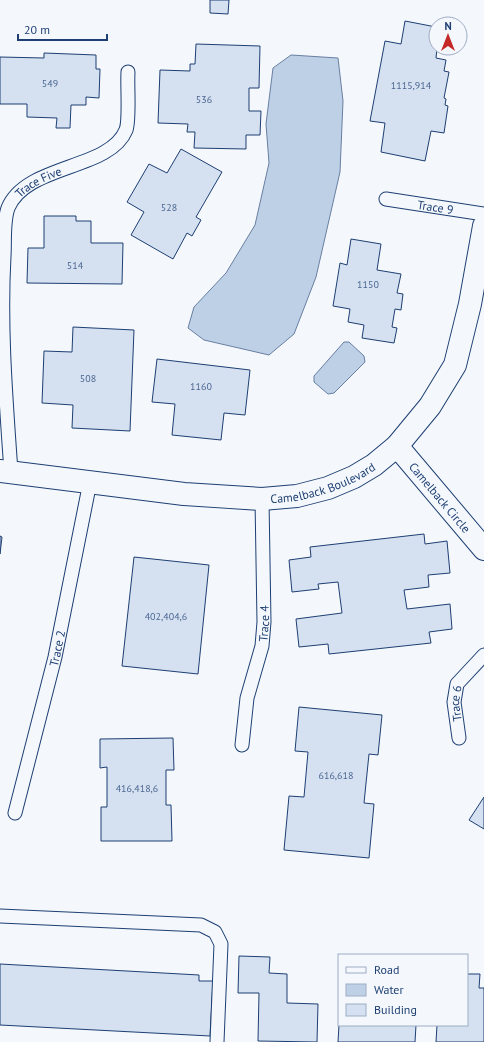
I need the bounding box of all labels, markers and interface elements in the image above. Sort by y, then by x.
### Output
scale bar [18,16,107,42]
north arrow [428,16,468,56]
text: N [444,19,452,33]
text: 20 m [24,22,50,37]
house number: 549 [42,77,58,90]
house number: 1115,914 [391,79,432,92]
house number: 536 [196,93,212,106]
street label: Trace Five [11,163,63,200]
street label: Trace 9 [416,196,455,217]
house number: 528 [161,201,177,214]
house number: 514 [67,259,84,272]
house number: 1150 [357,278,379,291]
house number: 508 [80,372,96,385]
house number: 1160 [190,380,212,393]
street label: Camelback Boulevard [270,459,378,506]
street label: Camelback Circle [406,459,474,536]
street label: Trace 4 [255,605,272,642]
house number: 402,404,6 [145,610,187,623]
street label: Trace 2 [45,629,68,668]
street label: Trace 6 [446,684,464,722]
house number: 616,618 [319,769,353,782]
house number: 416,418,6 [116,782,158,795]
legend [338,954,468,1026]
text: Road [374,962,399,977]
text: Water [374,982,404,997]
text: Building [374,1002,417,1017]

